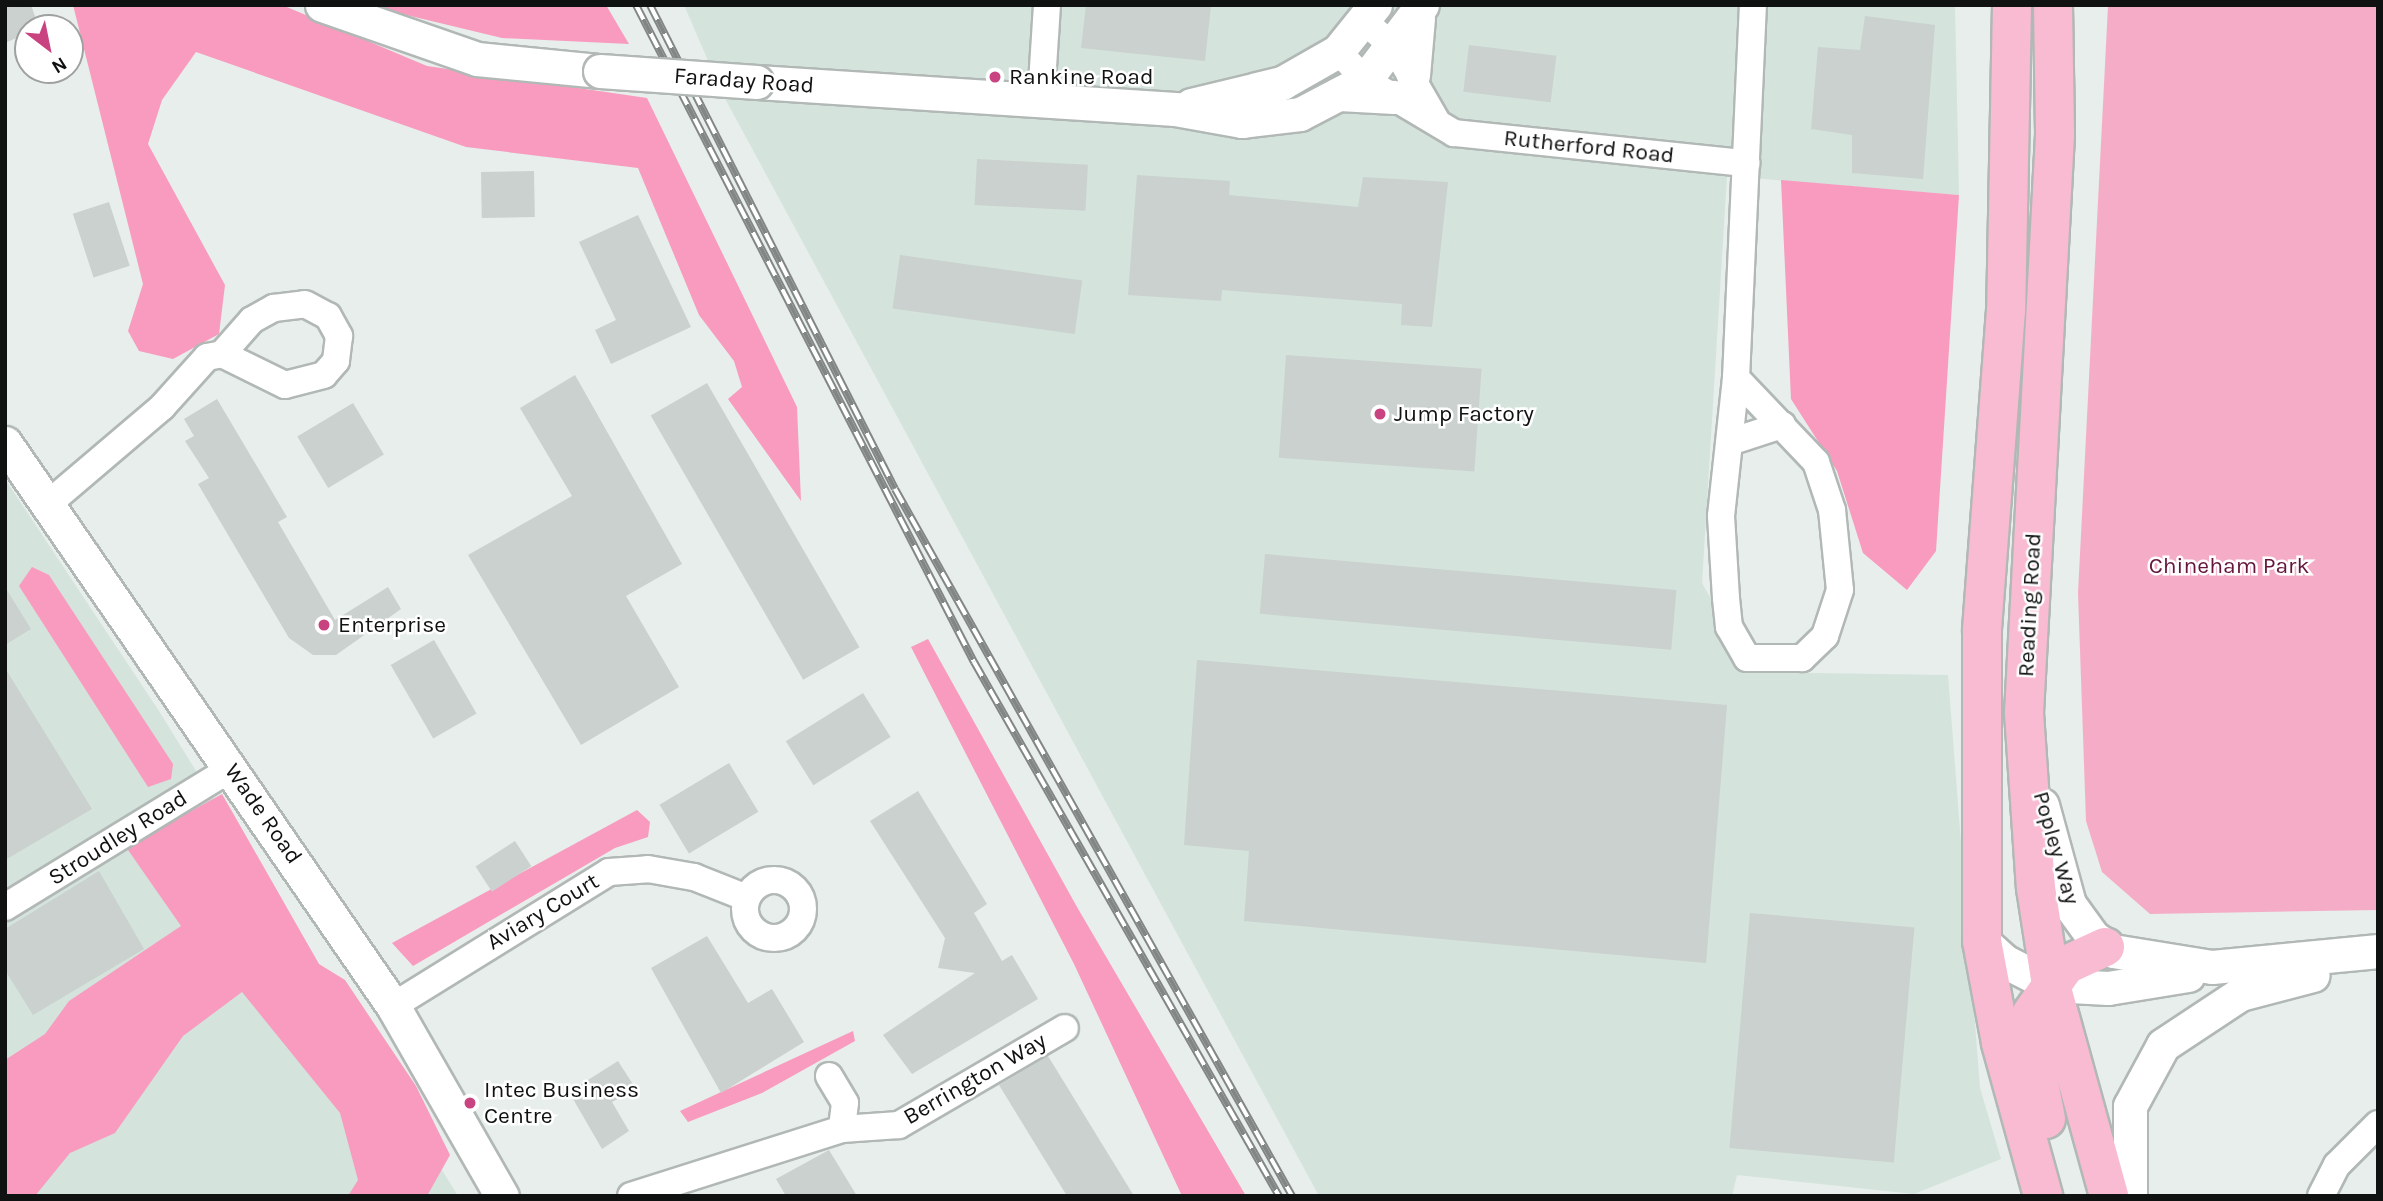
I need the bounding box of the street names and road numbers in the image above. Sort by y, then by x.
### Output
street label: Faraday Road [673,62,815,100]
street label: Rutherford Road [1502,124,1676,170]
street label: Reading Road [2012,532,2048,678]
street label: Wade Road [218,758,308,870]
street label: Stroudley Road [44,784,192,892]
street label: Popley Way [2027,788,2085,908]
street label: Aviary Court [482,868,604,956]
street label: Berrington Way [899,1027,1051,1131]

